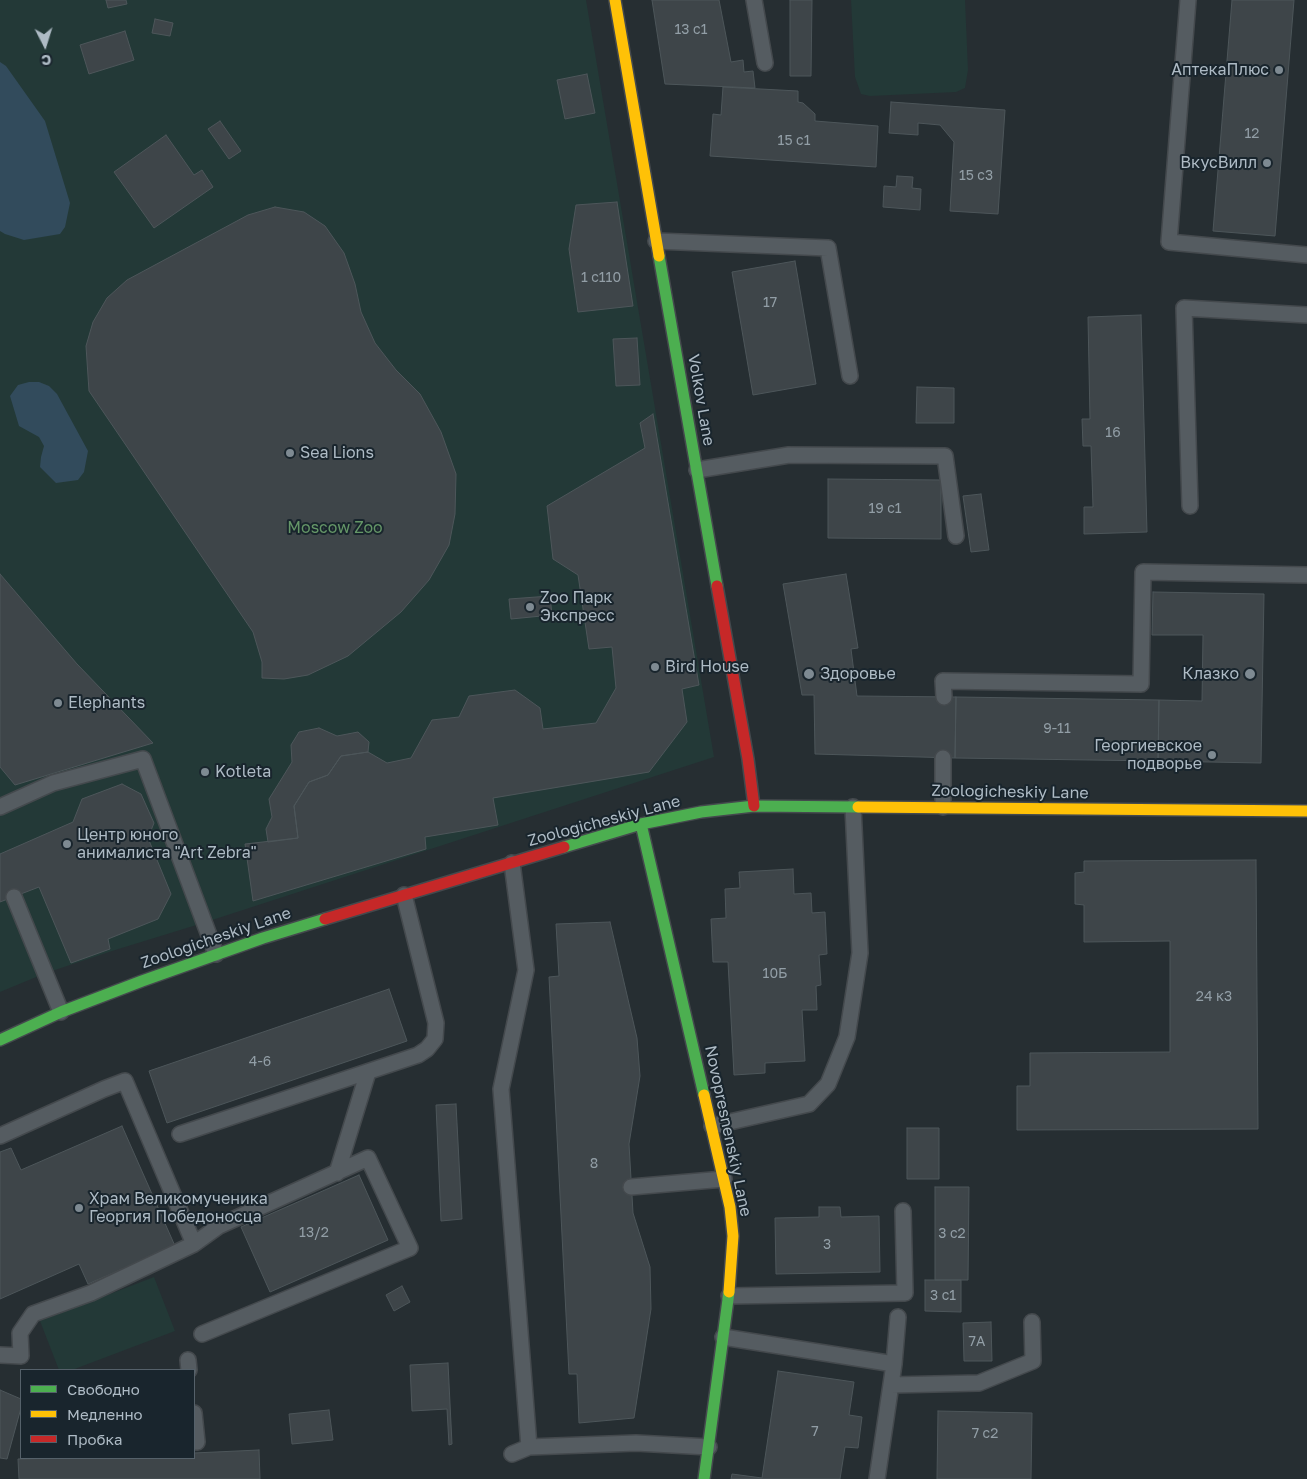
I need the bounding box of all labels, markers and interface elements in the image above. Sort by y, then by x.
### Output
north arrow [20,20,70,70]
house number: 13 с1 [675,22,707,38]
text: С [41,52,52,69]
place label: АптекаПлюс [1171,60,1269,80]
marker: АптекаПлюс [1273,64,1285,76]
house number: 12 [1245,126,1259,142]
house number: 15 с1 [778,133,810,149]
place label: ВкусВилл [1180,153,1257,173]
marker: ВкусВилл [1261,157,1273,169]
house number: 15 с3 [959,168,993,184]
house number: 1 с110 [581,270,621,286]
house number: 17 [763,295,777,311]
street label: Volkov Lane [683,353,719,447]
house number: 16 [1105,425,1121,441]
place label: Sea Lions [300,443,374,463]
marker: Sea Lions [284,447,296,459]
house number: 19 с1 [868,501,902,517]
park label: Moscow Zoo [287,518,383,538]
place label: Zoo Парк Экспресс [540,588,615,626]
marker: Zoo Парк Экспресс [524,601,536,613]
place label: Bird House [665,657,749,677]
marker: Bird House [649,661,661,673]
place label: Здоровье [820,664,896,684]
place label: Клазко [1182,664,1239,684]
marker: Здоровье [802,667,816,681]
marker: Клазко [1243,667,1257,681]
place label: Elephants [68,693,145,713]
marker: Elephants [52,697,64,709]
house number: 9-11 [1043,721,1071,737]
place label: Георгиевское подворье [1094,736,1202,774]
marker: Георгиевское подворье [1206,749,1218,761]
place label: Kotleta [215,762,271,782]
marker: Kotleta [199,766,211,778]
street label: Zoologicheskiy Lane [931,781,1089,803]
street label: Zoologicheskiy Lane [526,791,682,851]
place label: Центр юного анималиста "Art Zebra" [77,825,257,863]
marker: Центр юного анималиста "Art Zebra" [61,838,73,850]
street label: Zoologicheskiy Lane [139,903,293,973]
house number: 10Б [763,966,787,982]
house number: 24 к3 [1196,989,1232,1005]
street label: Novopresnenskiy Lane [700,1044,756,1218]
house number: 4-6 [249,1054,271,1070]
house number: 8 [590,1156,598,1172]
place label: Храм Великомученика Георгия Победоносца [89,1189,268,1227]
marker: Храм Великомученика Георгия Победоносца [73,1202,85,1214]
house number: 13/2 [299,1225,329,1241]
house number: 3 с2 [938,1226,966,1242]
house number: 3 [823,1237,831,1253]
house number: 3 с1 [930,1288,956,1304]
house number: 7А [969,1334,985,1350]
legend [20,1369,195,1459]
text: Свободно [67,1380,140,1398]
text: Медленно [67,1405,143,1423]
house number: 7 [811,1424,819,1440]
house number: 7 с2 [972,1426,998,1442]
text: Пробка [67,1430,122,1448]

